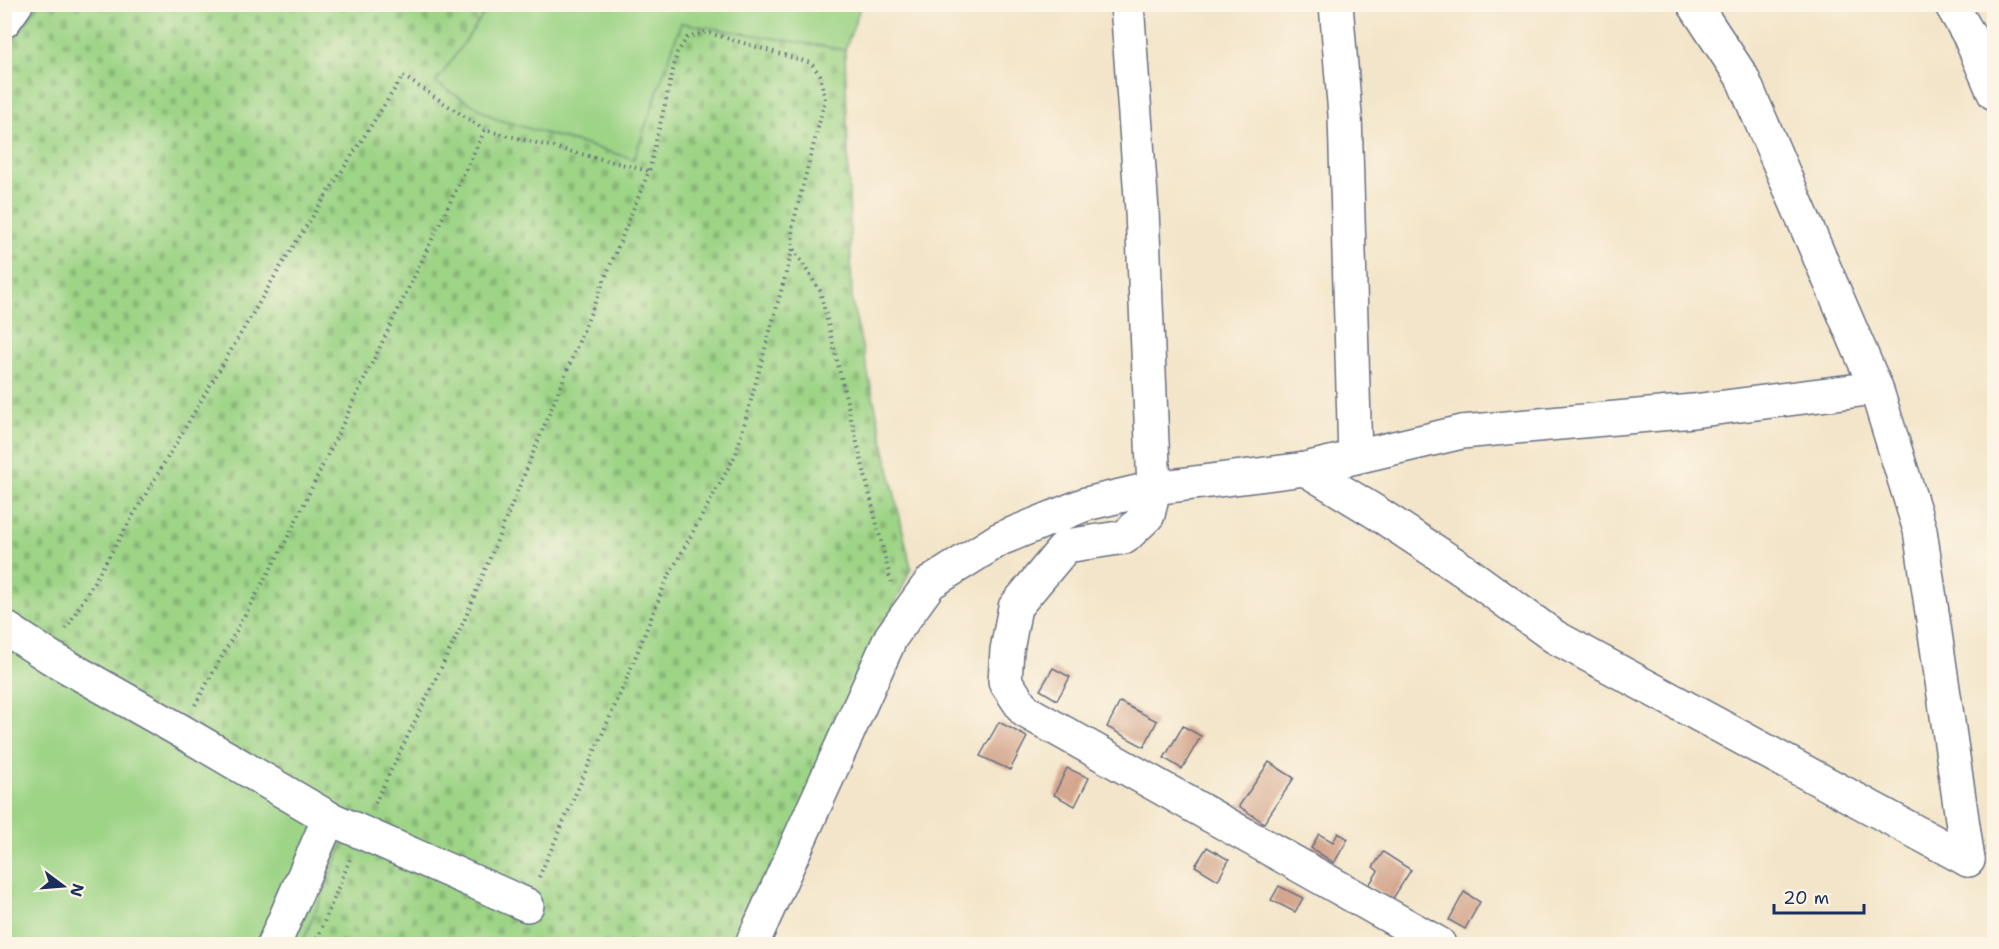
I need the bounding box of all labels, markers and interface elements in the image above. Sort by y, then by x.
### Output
north arrow [33,856,93,916]
scale bar [1774,877,1864,915]
text: N [65,881,89,899]
text: 20 m [1783,886,1829,910]

